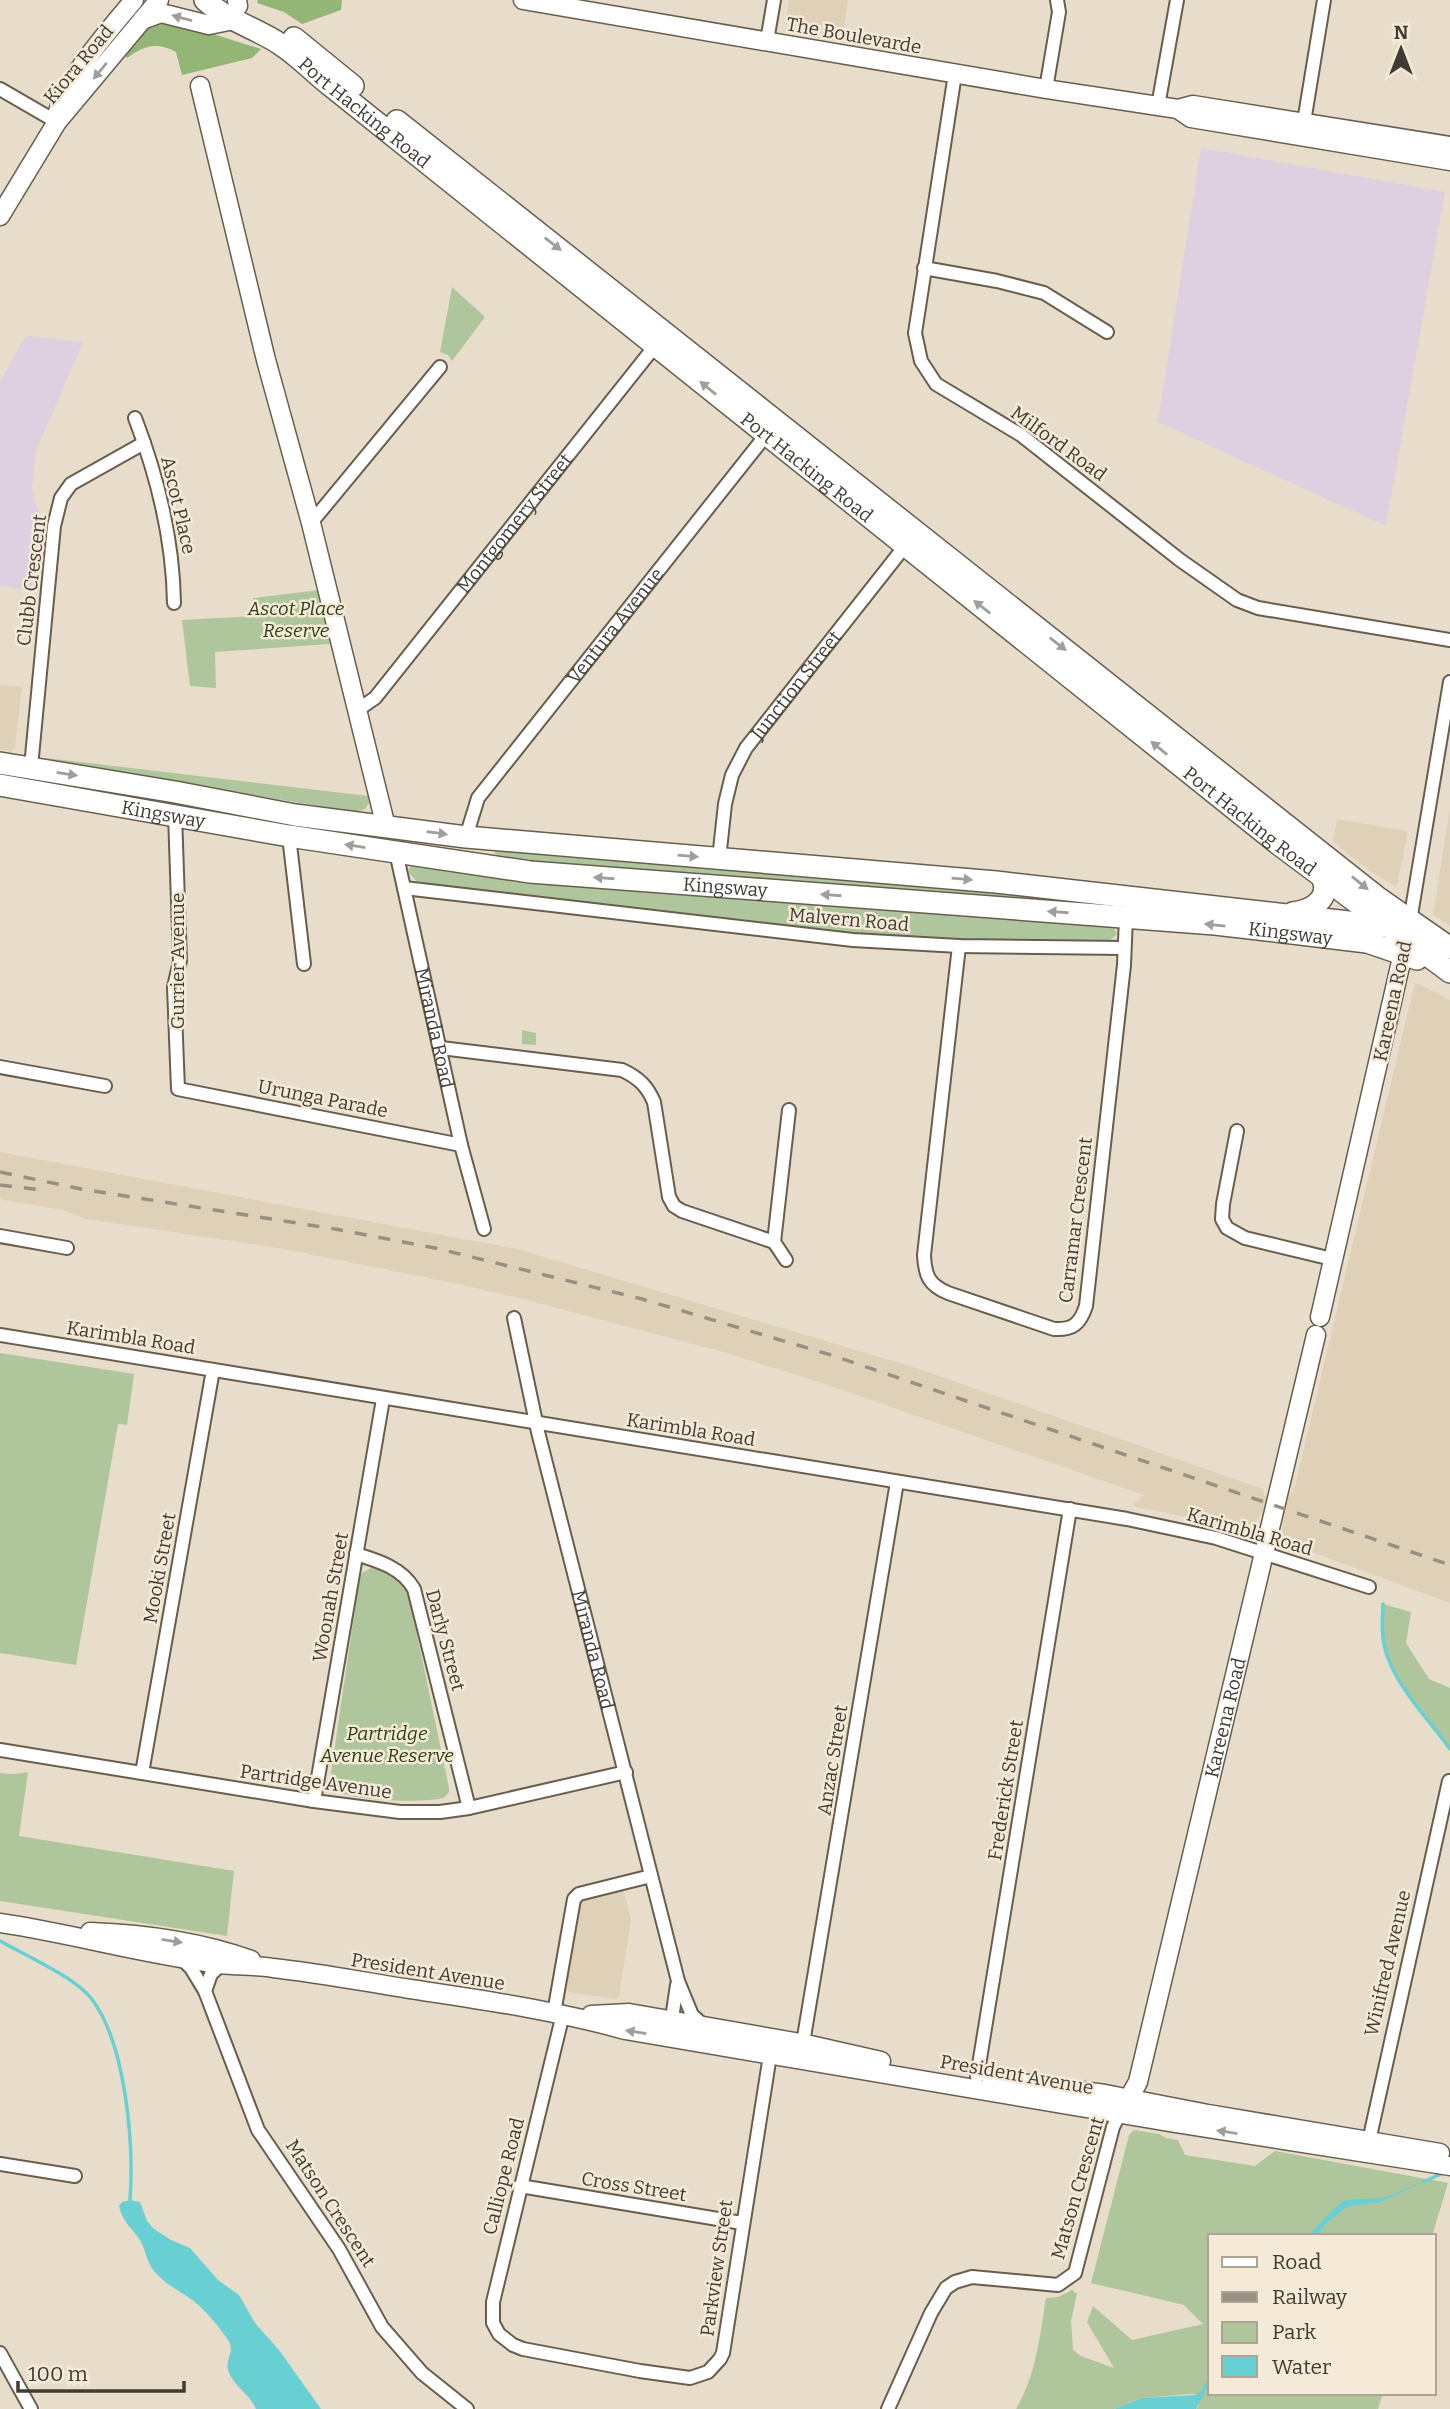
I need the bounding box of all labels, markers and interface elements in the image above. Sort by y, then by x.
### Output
one-way arrow [171,12,193,23]
street label: The Boulevarde [785,12,923,59]
north arrow [1366,14,1436,84]
street label: Kiora Road [39,20,118,109]
text: N [1394,21,1409,44]
street label: Port Hacking Road [294,52,435,173]
one-way arrow [92,62,107,80]
one-way arrow [545,236,562,251]
one-way arrow [699,381,717,396]
street label: Milford Road [1006,401,1111,486]
street label: Port Hacking Road [736,407,878,527]
street label: Montgomery Street [452,449,577,598]
street label: Ascot Place [156,454,201,556]
street label: Clubb Crescent [12,513,51,647]
street label: Ventura Avenue [562,563,668,688]
park label: Ascot Place Reserve [247,597,345,642]
one-way arrow [973,599,991,614]
street label: Junction Street [746,626,846,745]
one-way arrow [1049,636,1067,650]
one-way arrow [1151,741,1169,756]
street label: Port Hacking Road [1179,762,1321,880]
one-way arrow [57,769,79,780]
street label: Kingsway [120,796,208,833]
one-way arrow [426,828,448,839]
one-way arrow [343,840,365,851]
one-way arrow [677,851,699,862]
one-way arrow [593,872,615,883]
street label: Kingsway [682,873,769,902]
one-way arrow [951,874,973,885]
one-way arrow [1350,875,1368,890]
one-way arrow [820,889,842,900]
street label: Gurrier Avenue [166,893,189,1029]
street label: Malvern Road [788,903,910,936]
one-way arrow [1047,906,1069,917]
street label: Kingsway [1247,917,1335,950]
one-way arrow [1204,919,1226,930]
street label: Kareena Road [1368,939,1416,1063]
street label: Miranda Road [410,965,459,1090]
street label: Urunga Parade [256,1075,390,1122]
street label: Carramar Crescent [1054,1136,1097,1304]
street label: Karimbla Road [65,1316,197,1359]
street label: Karimbla Road [625,1408,757,1451]
street label: Karimbla Road [1184,1503,1316,1560]
street label: Mooki Street [138,1511,181,1625]
street label: Woonah Street [308,1530,353,1664]
street label: Darly Street [421,1587,470,1694]
street label: Miranda Road [567,1587,619,1712]
street label: Kareena Road [1200,1655,1251,1780]
street label: Anzac Street [812,1703,853,1817]
street label: Frederick Street [983,1718,1028,1862]
park label: Partridge Avenue Reserve [319,1722,454,1767]
street label: Partridge Avenue [239,1759,393,1804]
street label: Winifred Avenue [1360,1888,1415,2038]
one-way arrow [161,1936,183,1947]
street label: President Avenue [349,1948,506,1995]
one-way arrow [625,2026,647,2037]
street label: President Avenue [938,2050,1095,2099]
street label: Matson Crescent [1046,2114,1109,2262]
street label: Calliope Road [478,2115,529,2237]
one-way arrow [1216,2126,1238,2137]
street label: Matson Crescent [281,2135,380,2271]
street label: Cross Street [580,2167,688,2206]
street label: Parkview Street [696,2198,738,2338]
legend [1208,2234,1436,2395]
text: Road [1272,2249,1321,2275]
text: Railway [1272,2284,1348,2310]
text: Park [1272,2319,1316,2345]
scale bar [18,2350,184,2394]
text: Water [1272,2354,1331,2380]
text: 100 m [28,2361,88,2387]

